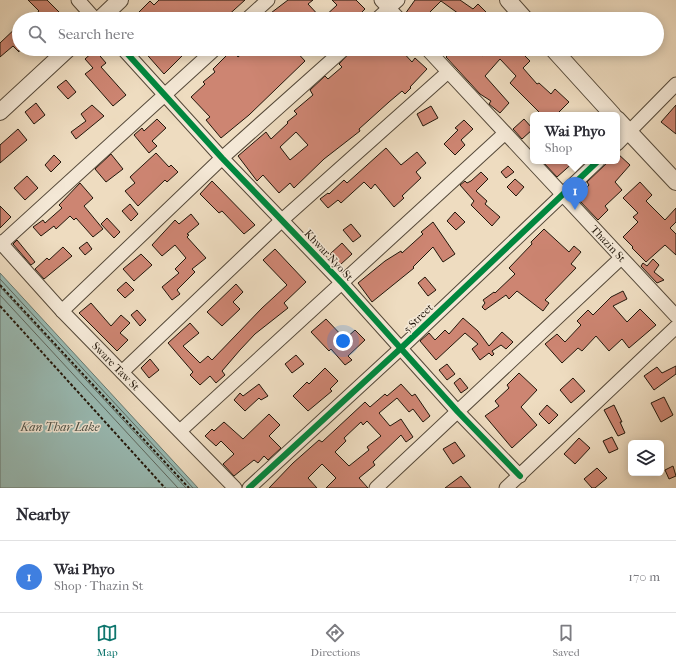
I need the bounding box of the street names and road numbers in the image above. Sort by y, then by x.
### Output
street label: Thazin St [588,223,628,265]
street label: Khwar Nyo St [302,227,356,284]
street label: 5 Street [401,301,436,336]
street label: Sware Taw St [89,340,142,394]

